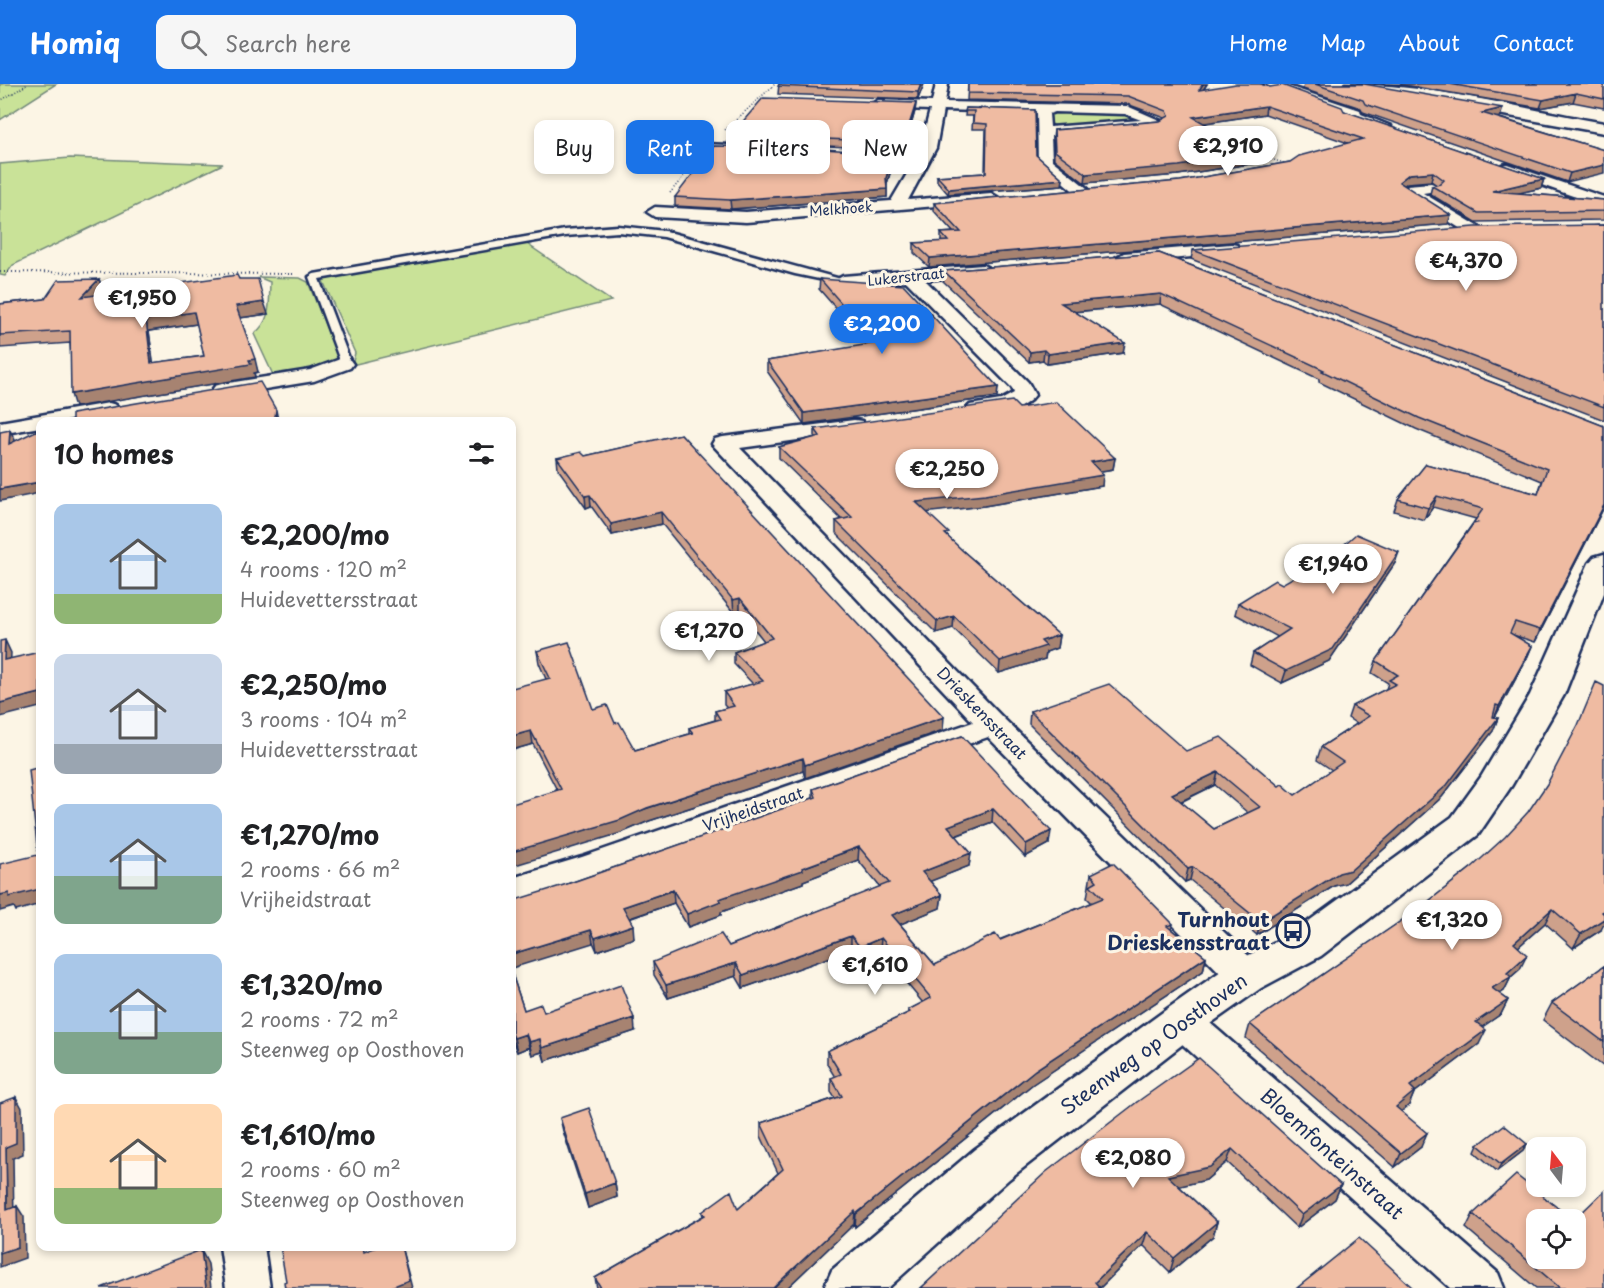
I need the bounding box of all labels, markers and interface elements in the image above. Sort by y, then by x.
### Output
search box [156,15,576,69]
text: Homiq [30,21,120,64]
icon: search [177,26,210,59]
text: Search here [225,26,351,59]
text: Home [1229,26,1288,58]
text: Map [1321,26,1366,58]
text: About [1399,26,1460,58]
text: Contact [1493,26,1574,58]
chip: Buy [534,120,614,174]
chip: Rent [626,120,714,174]
chip: Filters [726,120,830,174]
chip: New [842,120,928,174]
pin: €2,910 [1179,126,1277,177]
text: €2,910 [1193,130,1263,160]
street label: Melkhoek [808,196,874,221]
pin: €4,370 [1417,241,1515,292]
text: €4,370 [1429,245,1503,275]
street label: Lukerstraat [866,262,946,291]
pin: €1,950 [93,278,191,329]
text: €1,950 [107,282,177,312]
pin: €2,200 [833,304,931,355]
text: €2,200 [843,308,921,338]
text: 10 homes [54,434,174,473]
icon: filters [465,437,498,470]
pin: €2,250 [898,449,996,500]
text: €2,250 [909,453,985,483]
text: €2,200/mo [240,515,389,554]
icon: home [102,528,174,600]
pin: €1,940 [1284,544,1382,595]
text: €1,940 [1298,548,1368,578]
text: 4 rooms · 120 m² [240,554,407,584]
text: Huidevettersstraat [240,584,418,614]
pin: €1,270 [660,611,758,662]
text: €1,270 [674,615,744,645]
street label: Drieskensstraat [932,660,1034,765]
text: €2,250/mo [240,665,387,704]
icon: home [102,678,174,750]
text: 3 rooms · 104 m² [240,704,407,734]
text: Huidevettersstraat [240,734,418,764]
street label: Vrijheidstraat [699,779,807,836]
text: €1,270/mo [240,815,379,854]
icon: home [102,828,174,900]
text: 2 rooms · 66 m² [240,854,400,884]
text: Vrijheidstraat [240,884,371,914]
pin: €1,320 [1403,900,1501,951]
place label: Turnhout Drieskensstraat [1107,904,1270,957]
text: €1,320 [1416,904,1488,934]
bus stop icon: Turnhout Drieskensstraat [1275,913,1311,949]
pin: €1,610 [826,945,924,996]
text: €1,610 [842,949,908,979]
text: €1,320/mo [240,965,383,1004]
street label: Steenweg op Oosthoven [1054,965,1253,1121]
icon: home [102,978,174,1050]
text: 2 rooms · 72 m² [240,1004,399,1034]
text: Steenweg op Oosthoven [240,1034,464,1064]
street label: Bloemfonteinstraat [1254,1080,1411,1226]
text: €1,610/mo [240,1115,375,1154]
icon: home [102,1128,174,1200]
north arrow [1526,1137,1586,1197]
map controls [1526,1137,1586,1269]
pin: €2,080 [1084,1138,1182,1189]
text: €2,080 [1095,1142,1171,1172]
text: 2 rooms · 60 m² [240,1154,401,1184]
text: Steenweg op Oosthoven [240,1184,464,1214]
button: locate [1526,1209,1586,1269]

